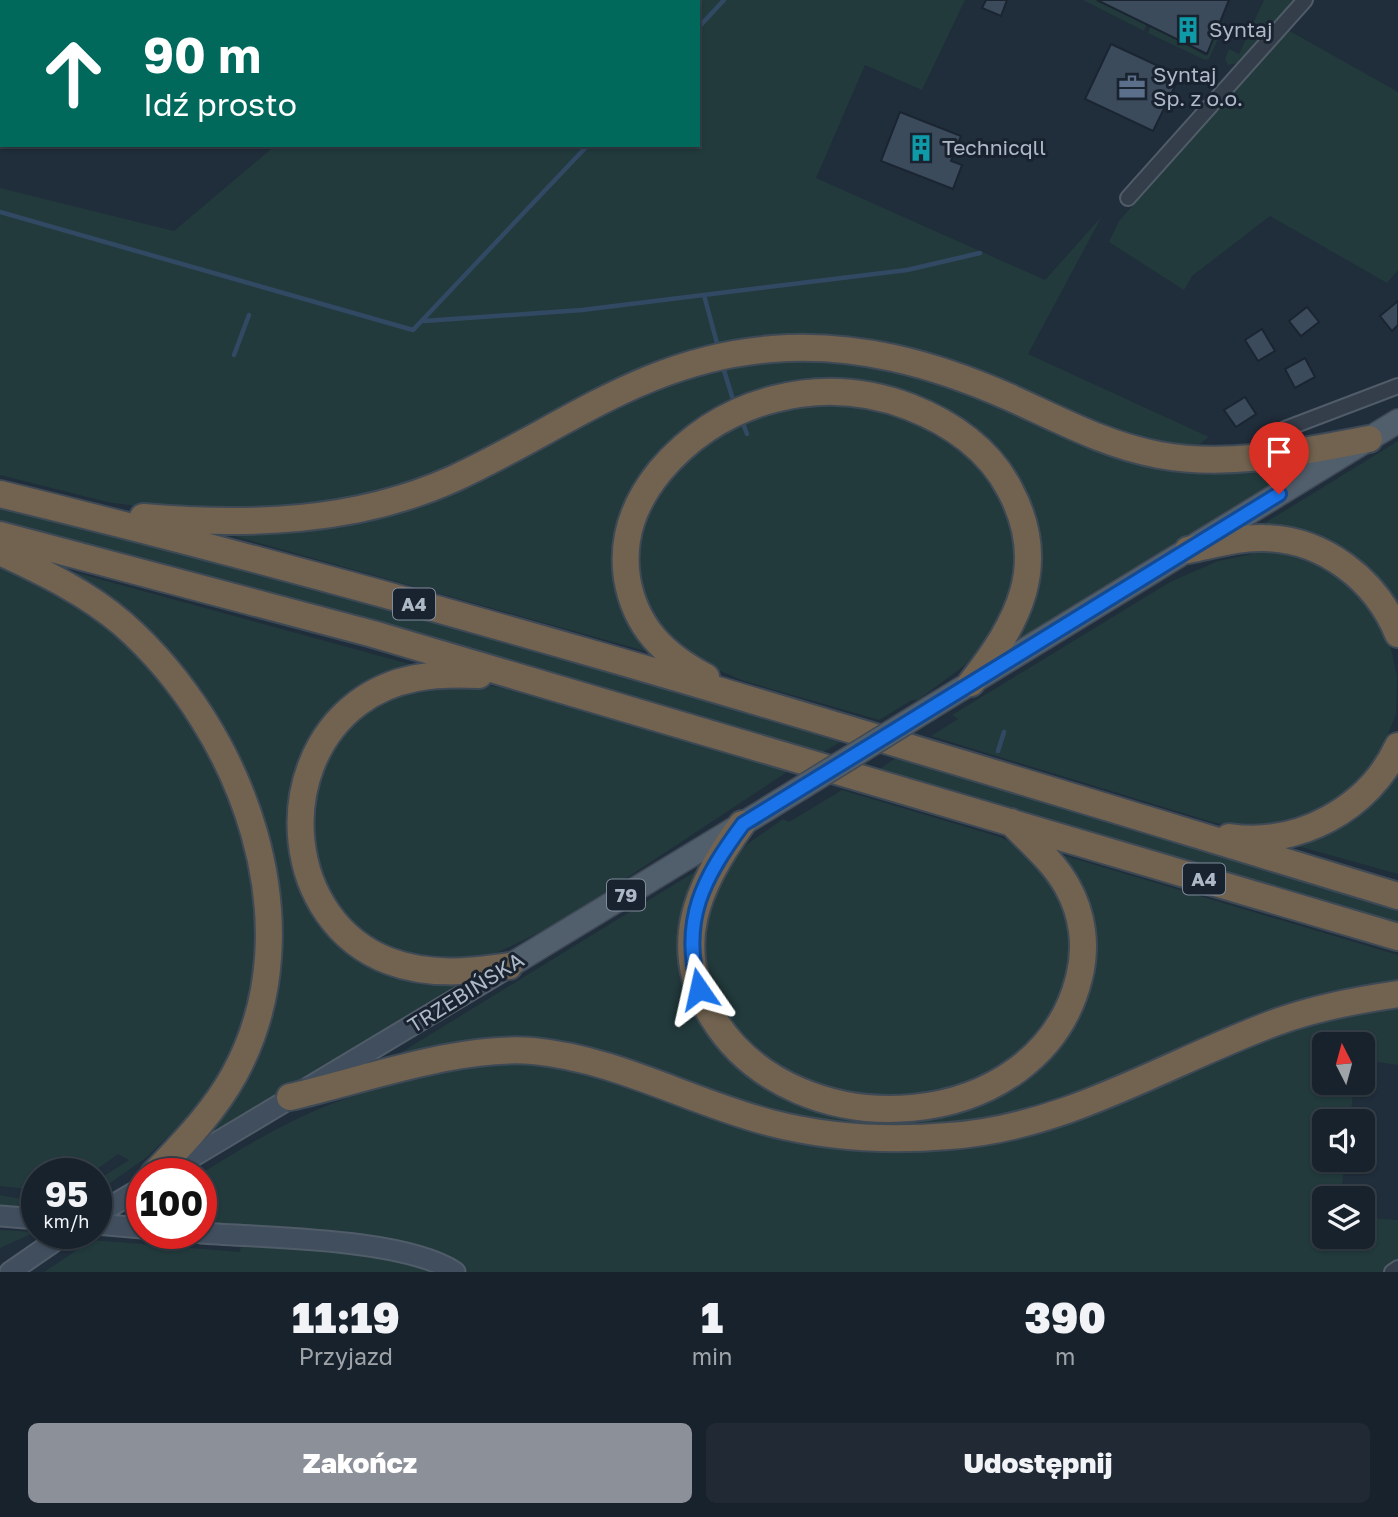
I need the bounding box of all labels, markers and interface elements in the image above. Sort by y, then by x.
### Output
building icon: Syntaj [1173,15,1203,45]
place label: Syntaj [1209,16,1273,42]
text: 90 m [143,25,261,84]
icon: ahead [28,28,119,119]
place label: Syntaj Sp. z o.o. [1153,61,1243,111]
office icon: Syntaj Sp. z o.o. [1117,72,1147,102]
text: Idź prosto [143,85,297,123]
building icon: Technicqll [906,133,936,163]
place label: Technicqll [942,134,1046,160]
pin [1249,422,1309,494]
icon: arrive [1260,433,1298,471]
road number: A4 [393,589,435,620]
road number: A4 [1183,864,1225,894]
road number: 79 [607,880,645,911]
street label: TRZEBIŃSKA [403,946,528,1038]
position arrow [662,952,736,1026]
north arrow [1312,1032,1376,1096]
map controls [1312,1032,1375,1249]
button: sound [1312,1109,1375,1172]
speed limit sign: 100 [126,1158,217,1249]
text: 95 [45,1173,88,1215]
button: layers [1312,1186,1375,1249]
text: km/h [44,1210,89,1232]
text: 11:19 [292,1292,400,1342]
text: 1 [701,1292,723,1342]
text: 390 [1024,1292,1106,1342]
text: Przyjazd [299,1342,393,1370]
text: min [692,1342,732,1370]
text: m [1055,1342,1075,1370]
button: Zakończ [28,1423,692,1503]
button: Udostępnij [706,1423,1370,1503]

